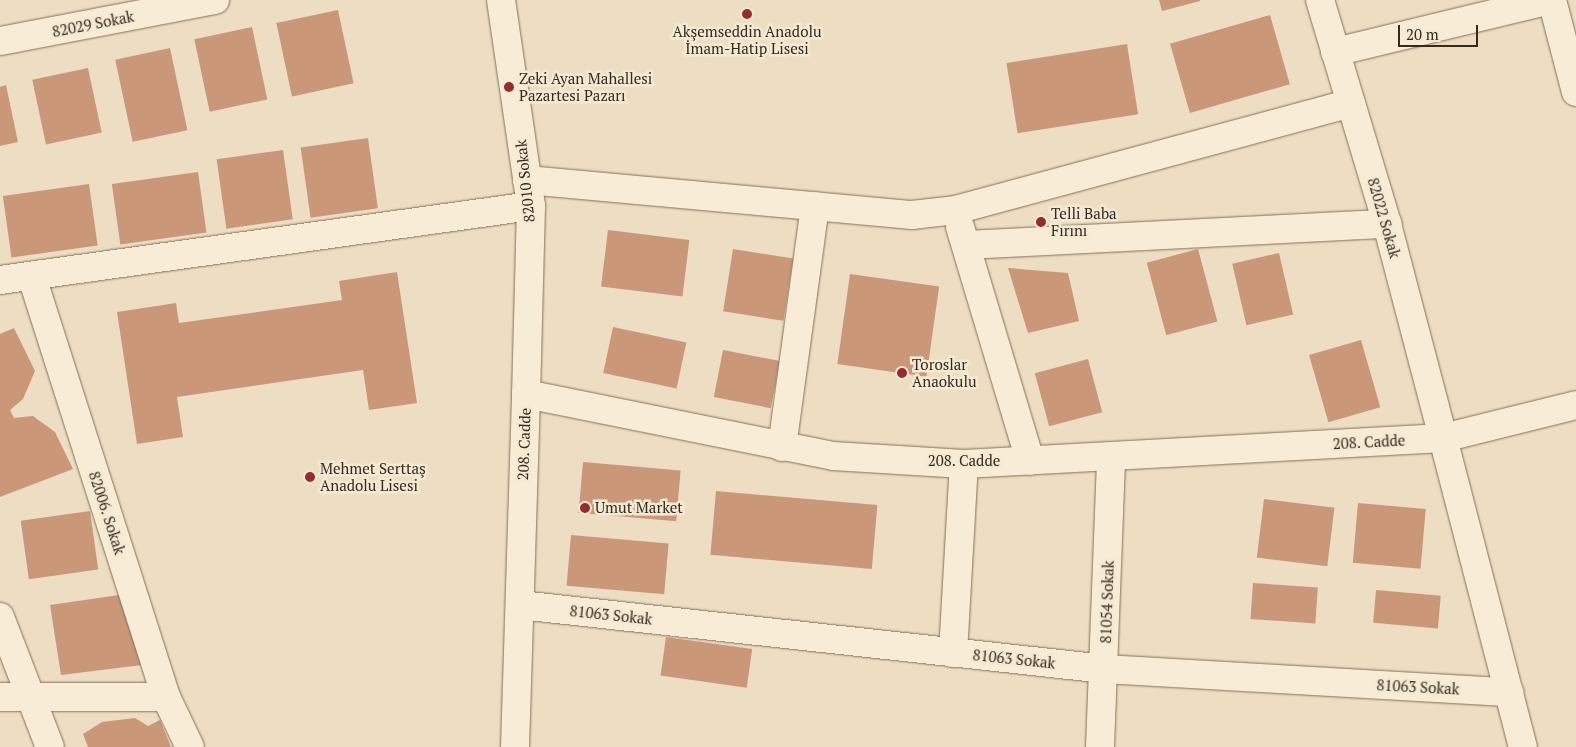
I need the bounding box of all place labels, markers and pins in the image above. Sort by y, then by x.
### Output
marker: Akşemseddin Anadolu İmam-Hatip Lisesi [741,8,753,20]
place label: Akşemseddin Anadolu İmam-Hatip Lisesi [672,22,822,57]
place label: Zeki Ayan Mahallesi Pazartesi Pazarı [519,69,653,104]
marker: Zeki Ayan Mahallesi Pazartesi Pazarı [503,81,515,93]
place label: Telli Baba Fırını [1051,204,1117,239]
marker: Telli Baba Fırını [1035,216,1047,228]
place label: Toroslar Anaokulu [912,355,976,390]
marker: Toroslar Anaokulu [896,367,908,379]
place label: Mehmet Serttaş Anadolu Lisesi [320,459,426,494]
marker: Mehmet Serttaş Anadolu Lisesi [304,471,316,483]
place label: Umut Market [595,499,683,517]
marker: Umut Market [579,502,591,514]

